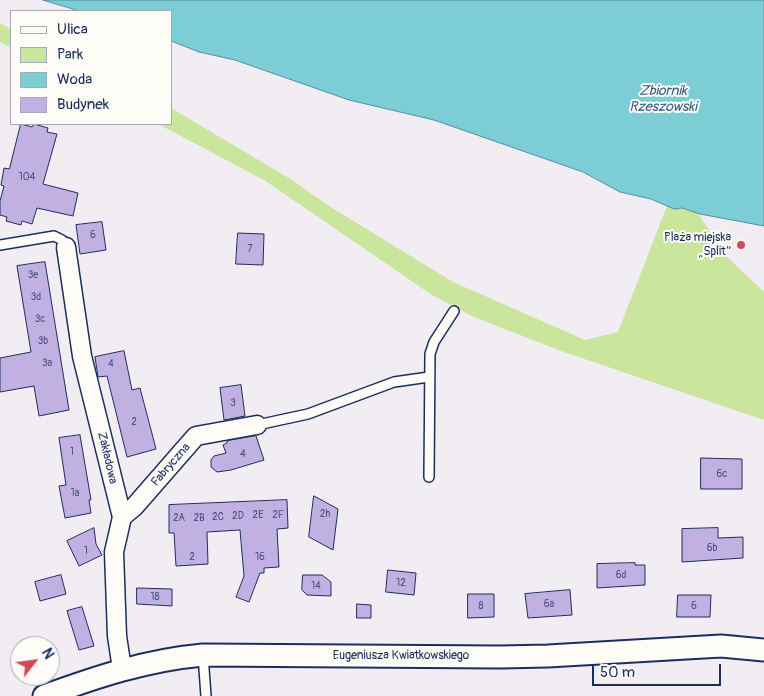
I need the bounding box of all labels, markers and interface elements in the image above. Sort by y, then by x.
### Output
legend [10,10,172,125]
text: Ulica [57,20,88,39]
text: Park [57,45,83,64]
text: Woda [57,70,92,89]
water label: Zbiornik Rzeszowski [629,83,697,115]
text: Budynek [57,95,109,114]
house number: 104 [19,171,35,183]
house number: 6 [90,229,96,241]
place label: Plaża miejska „Split” [664,231,731,259]
marker: Plaża miejska „Split” [735,239,747,251]
house number: 7 [247,243,253,255]
house number: 3e [28,269,38,281]
house number: 3d [31,291,41,303]
house number: 3c [35,313,45,325]
house number: 3b [38,335,48,347]
house number: 3a [42,357,52,369]
house number: 4 [108,358,114,370]
house number: 3 [230,397,236,409]
house number: 2 [131,416,137,428]
street label: Zakładowa [94,431,120,485]
street label: Fabryczna [148,441,194,489]
house number: 1 [70,446,74,458]
house number: 4 [240,448,246,460]
house number: 6c [717,468,727,480]
house number: 1a [71,487,79,499]
house number: 2h [320,508,330,520]
house number: 2E [253,509,263,521]
house number: 2F [272,509,284,521]
house number: 2D [232,510,244,522]
house number: 2C [212,511,224,523]
house number: 2A [173,512,185,524]
house number: 2B [193,512,205,524]
house number: 6b [707,542,717,554]
house number: 1 [84,545,88,557]
house number: 2 [189,551,195,563]
house number: 16 [255,551,265,563]
house number: 6d [616,569,626,581]
house number: 12 [396,577,406,589]
house number: 14 [311,580,321,592]
house number: 18 [151,591,159,603]
house number: 6a [544,598,554,610]
house number: 8 [478,600,484,612]
house number: 6 [691,600,697,612]
north arrow [10,636,60,686]
text: N [38,645,57,662]
street label: Eugeniusza Kwiatkowskiego [333,649,469,663]
scale bar [594,654,723,686]
text: 50 m [600,663,635,682]

